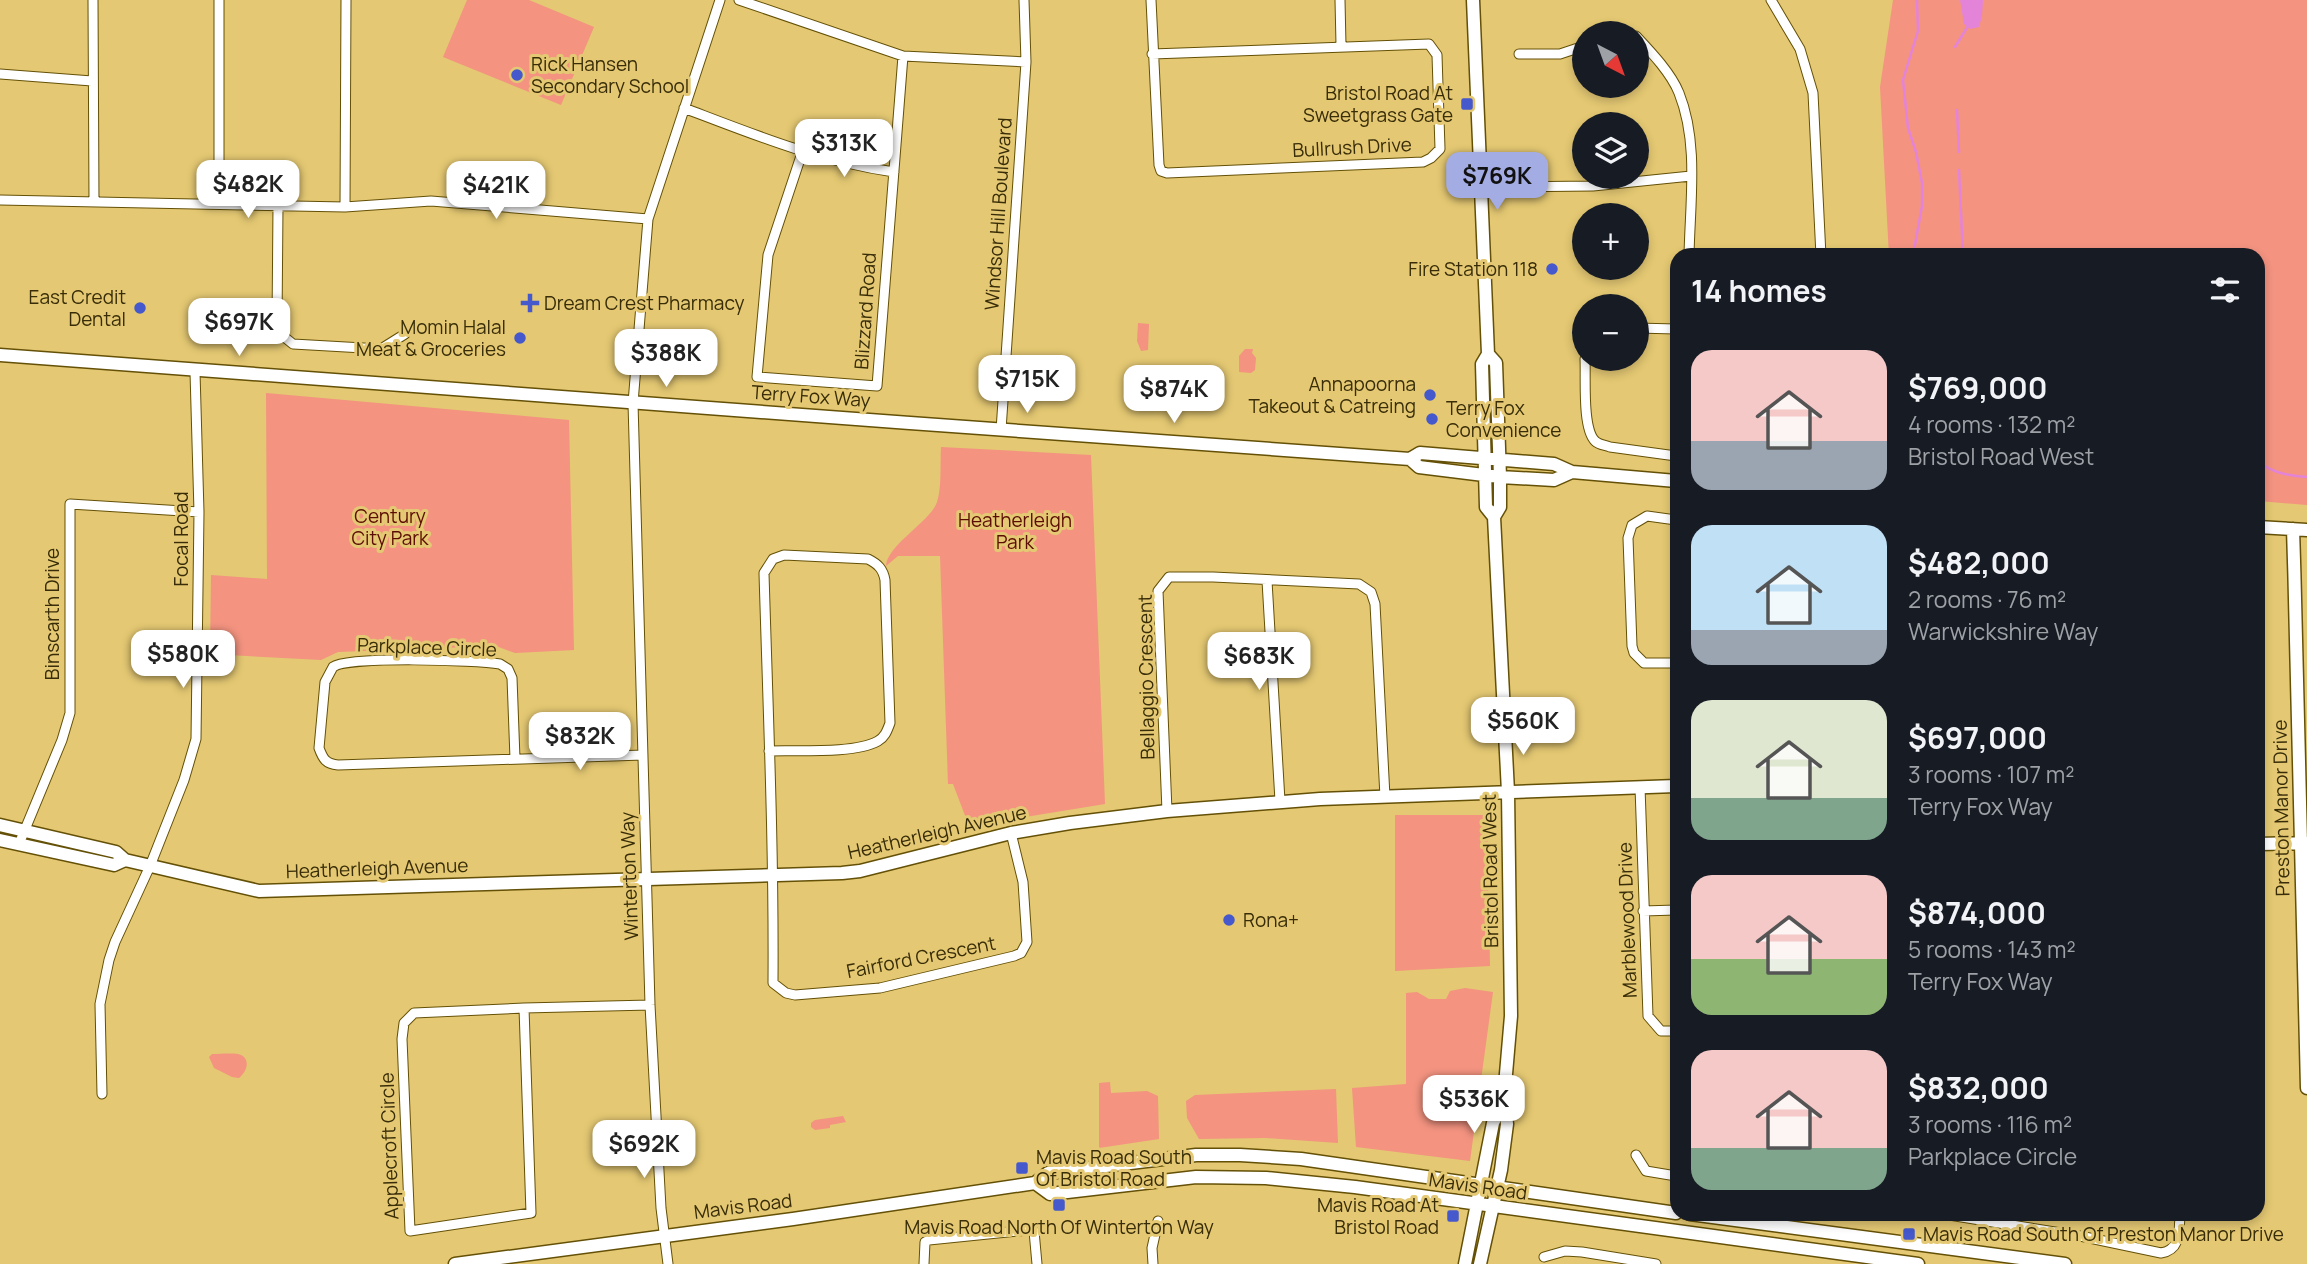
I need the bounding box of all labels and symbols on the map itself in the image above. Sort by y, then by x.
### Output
north arrow [1572,21,1648,98]
place label: Rick Hansen Secondary School [531,51,689,99]
marker: Rick Hansen Secondary School [509,67,525,83]
place label: Bristol Road At Sweetgrass Gate [1303,80,1453,128]
marker: Bristol Road At Sweetgrass Gate [1459,96,1475,112]
street label: Windsor Hill Boulevard [978,117,1018,311]
pin: $313K [795,120,893,179]
street label: Bullrush Drive [1292,131,1412,163]
pin: $769K [1448,152,1546,212]
pin: $482K [199,160,297,220]
pin: $421K [447,162,545,221]
street label: Blizzard Road [848,252,882,370]
place label: Fire Station 118 [1408,256,1538,282]
marker: Fire Station 118 [1544,261,1560,277]
place label: East Credit Dental [29,284,126,332]
place label: Dream Crest Pharmacy [544,290,745,316]
marker: Dream Crest Pharmacy [522,295,538,311]
pin: $697K [190,298,288,358]
marker: East Credit Dental [132,300,148,316]
place label: Momin Halal Meat & Groceries [356,314,506,362]
marker: Momin Halal Meat & Groceries [512,330,528,346]
pin: $388K [617,330,715,389]
pin: $715K [978,356,1076,415]
pin: $874K [1125,366,1223,425]
place label: Annapoorna Takeout & Catreing [1248,371,1416,419]
street label: Terry Fox Way [751,379,871,413]
marker: Annapoorna Takeout & Catreing [1422,387,1438,403]
place label: Terry Fox Convenience [1446,395,1561,443]
marker: Terry Fox Convenience [1424,411,1440,427]
street label: Focal Road [168,492,194,586]
park label: Century City Park [351,503,429,551]
park label: Heatherleigh Park [958,507,1072,555]
street label: Binscarth Drive [39,548,65,680]
street label: Bellaggio Crescent [1132,594,1160,760]
pin: $580K [134,630,232,690]
street label: Parkplace Circle [357,632,497,662]
pin: $683K [1210,632,1308,692]
pin: $560K [1474,698,1572,757]
pin: $832K [531,712,629,772]
street label: Preston Manor Drive [2266,719,2296,897]
street label: Bristol Road West [1476,794,1504,948]
street label: Heatherleigh Avenue [845,799,1029,865]
street label: Winterton Way [614,811,644,941]
street label: Marblewood Drive [1611,842,1643,998]
street label: Heatherleigh Avenue [285,852,469,884]
place label: Rona+ [1243,907,1299,933]
marker: Rona+ [1221,912,1237,928]
street label: Fairford Crescent [844,930,998,984]
street label: Applecroft Circle [373,1072,405,1220]
pin: $536K [1425,1076,1523,1135]
pin: $692K [595,1120,693,1180]
place label: Mavis Road South Of Bristol Road [1036,1144,1192,1192]
marker: Mavis Road South Of Bristol Road [1014,1160,1030,1176]
street label: Mavis Road [1427,1166,1529,1206]
street label: Mavis Road [692,1187,794,1225]
place label: Mavis Road At Bristol Road [1317,1192,1439,1240]
marker: Mavis Road North Of Winterton Way [1051,1197,1067,1213]
marker: Mavis Road At Bristol Road [1445,1208,1461,1224]
place label: Mavis Road North Of Winterton Way [904,1214,1214,1240]
place label: Mavis Road South Of Preston Manor Drive [1923,1221,2284,1247]
marker: Mavis Road South Of Preston Manor Drive [1901,1226,1917,1242]

